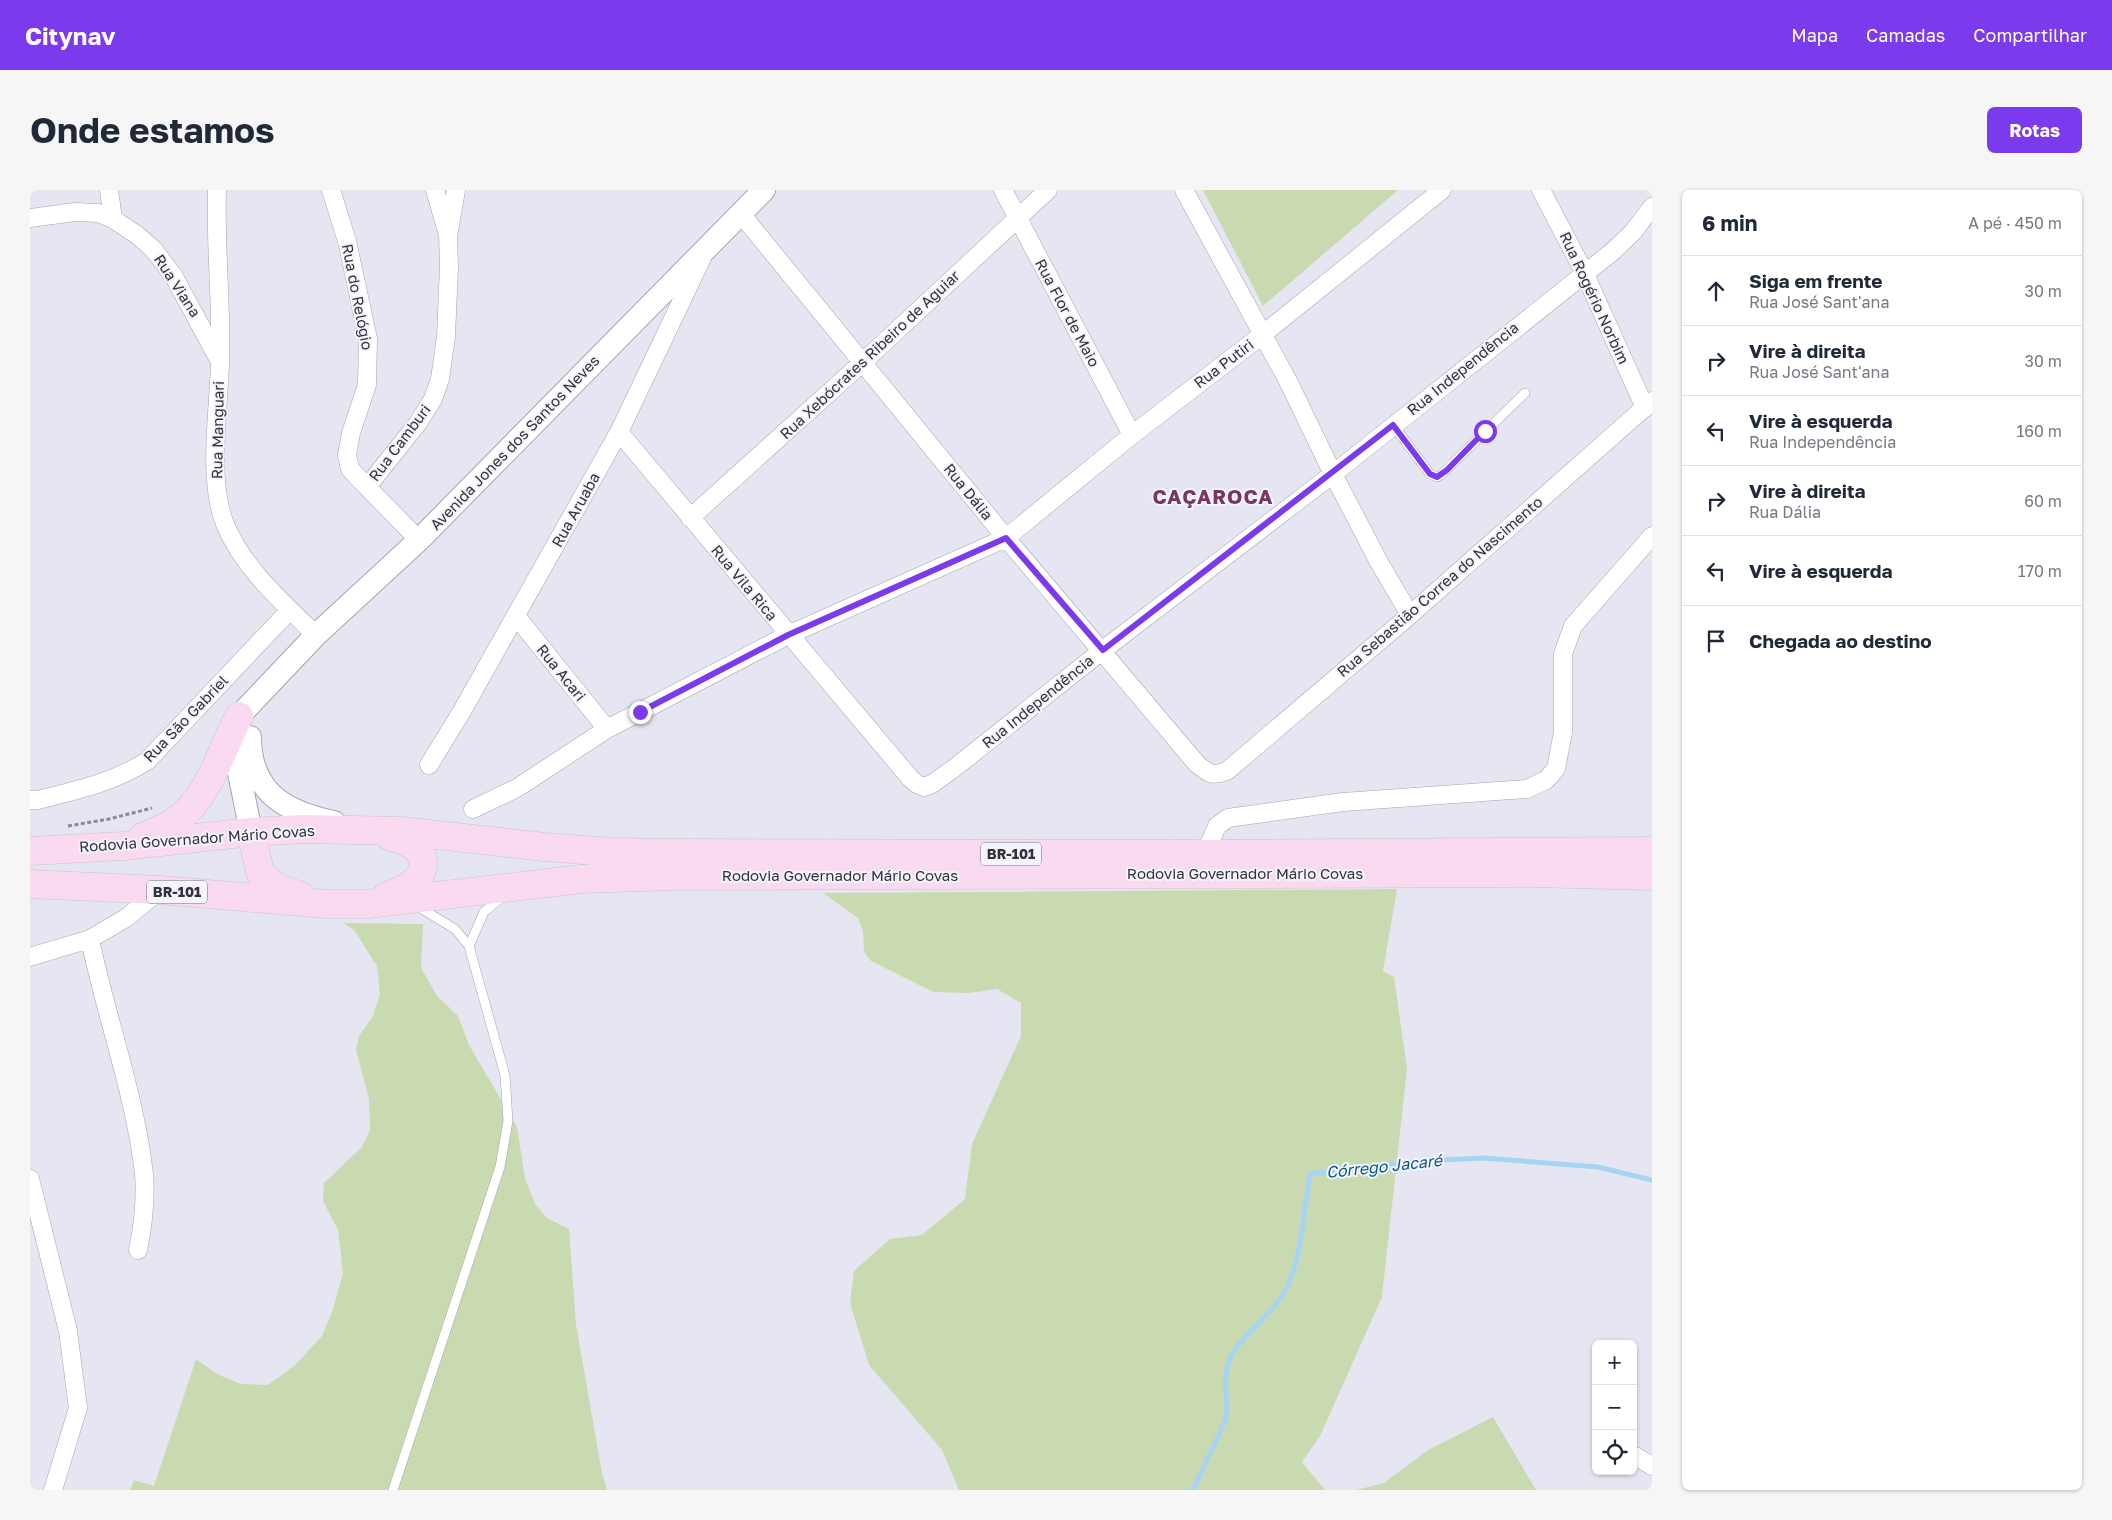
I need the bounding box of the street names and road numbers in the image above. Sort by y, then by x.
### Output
street label: Rua Rogério Norbim [1556,229,1633,366]
street label: Rua do Relógio [339,242,377,351]
street label: Rua Viana [151,251,205,320]
street label: Rua Flor de Maio [1032,256,1104,369]
street label: Rua Xebócrates Ribeiro de Aguiar [776,266,963,442]
street label: Rua Independência [1403,318,1522,419]
street label: Rua Putiri [1190,335,1257,391]
street label: Avenida Jones dos Santos Neves [426,351,603,533]
street label: Rua Manguari [207,381,227,479]
street label: Rua Camburi [365,401,434,484]
street label: Rua Dália [941,459,997,523]
street label: Rua Aruaba [547,469,603,550]
street label: Rua Sebastião Correa do Nascimento [1333,492,1546,680]
street label: Rua Vila Rica [708,541,782,624]
street label: Rua Acari [534,640,590,704]
street label: Rua Independência [978,651,1097,752]
street label: Rua São Gabriel [139,671,231,765]
street label: Rodovia Governador Mário Covas [78,821,315,855]
road number: BR-101 [981,842,1041,866]
street label: Rodovia Governador Mário Covas [1127,864,1363,882]
street label: Rodovia Governador Mário Covas [722,866,958,884]
road number: BR-101 [147,880,207,904]

